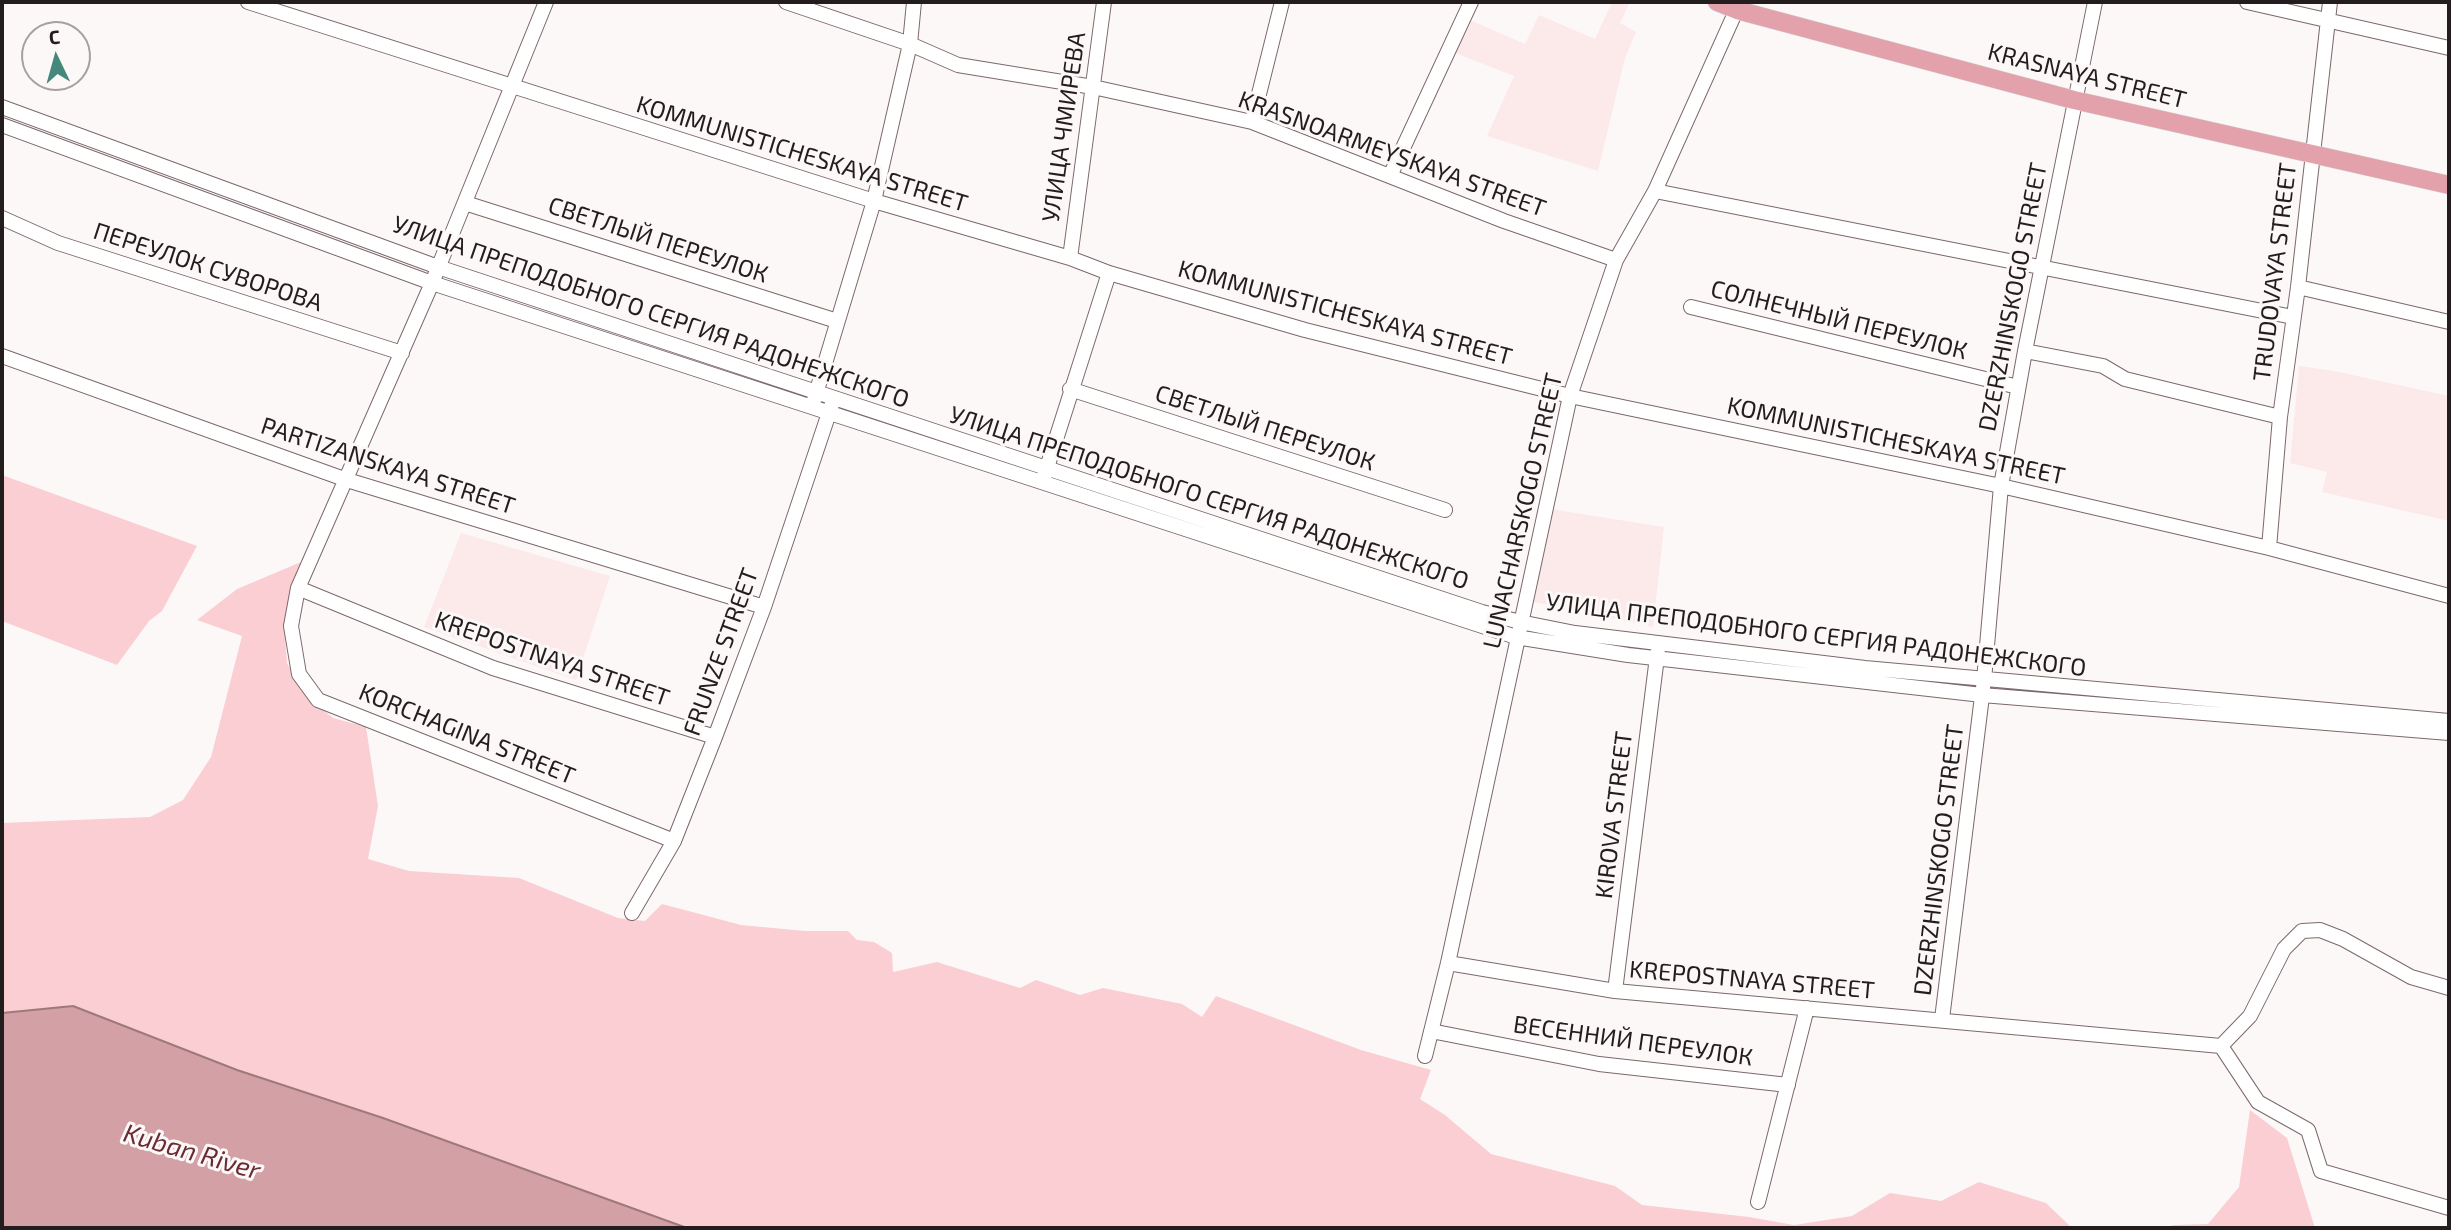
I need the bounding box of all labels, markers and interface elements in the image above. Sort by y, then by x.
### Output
north arrow [21,21,91,91]
text: С [48,25,61,49]
street label: УЛИЦА ЧМИРЕВА [1036,30,1092,224]
street label: KRASNAYA STREET [1985,37,2189,115]
street label: KRASNOARMEYSKAYA STREET [1234,85,1550,223]
street label: KOMMUNISTICHESKAYA STREET [633,90,971,218]
street label: DZERZHINSKOGO STREET [1973,160,2053,434]
street label: TRUDOVAYA STREET [2247,161,2303,383]
street label: СВЕТЛЫЙ ПЕРЕУЛОК [544,191,772,289]
street label: УЛИЦА ПРЕПОДОБНОГО СЕРГИЯ РАДОНЕЖСКОГО [389,210,913,414]
street label: ПЕРЕУЛОК СУВОРОВА [90,216,326,318]
street label: KOMMUNISTICHESKAYA STREET [1175,254,1515,372]
street label: СОЛНЕЧНЫЙ ПЕРЕУЛОК [1708,274,1970,366]
street label: LUNACHARSKOGO STREET [1477,370,1569,652]
street label: СВЕТЛЫЙ ПЕРЕУЛОК [1151,379,1379,477]
street label: KOMMUNISTICHESKAYA STREET [1724,391,2068,491]
street label: УЛИЦА ПРЕПОДОБНОГО СЕРГИЯ РАДОНЕЖСКОГО [946,400,1472,596]
street label: PARTIZANSKAYA STREET [257,411,519,521]
street label: FRUNZE STREET [677,564,765,740]
street label: УЛИЦА ПРЕПОДОБНОГО СЕРГИЯ РАДОНЕЖСКОГО [1544,588,2088,682]
street label: KREPOSTNAYA STREET [431,605,673,713]
street label: KORCHAGINA STREET [355,677,579,791]
street label: DZERZHINSKOGO STREET [1908,723,1970,997]
street label: KIROVA STREET [1589,730,1639,900]
street label: KREPOSTNAYA STREET [1628,955,1876,1005]
street label: ВЕСЕННИЙ ПЕРЕУЛОК [1511,1010,1755,1072]
water label: Kuban River [120,1118,264,1186]

